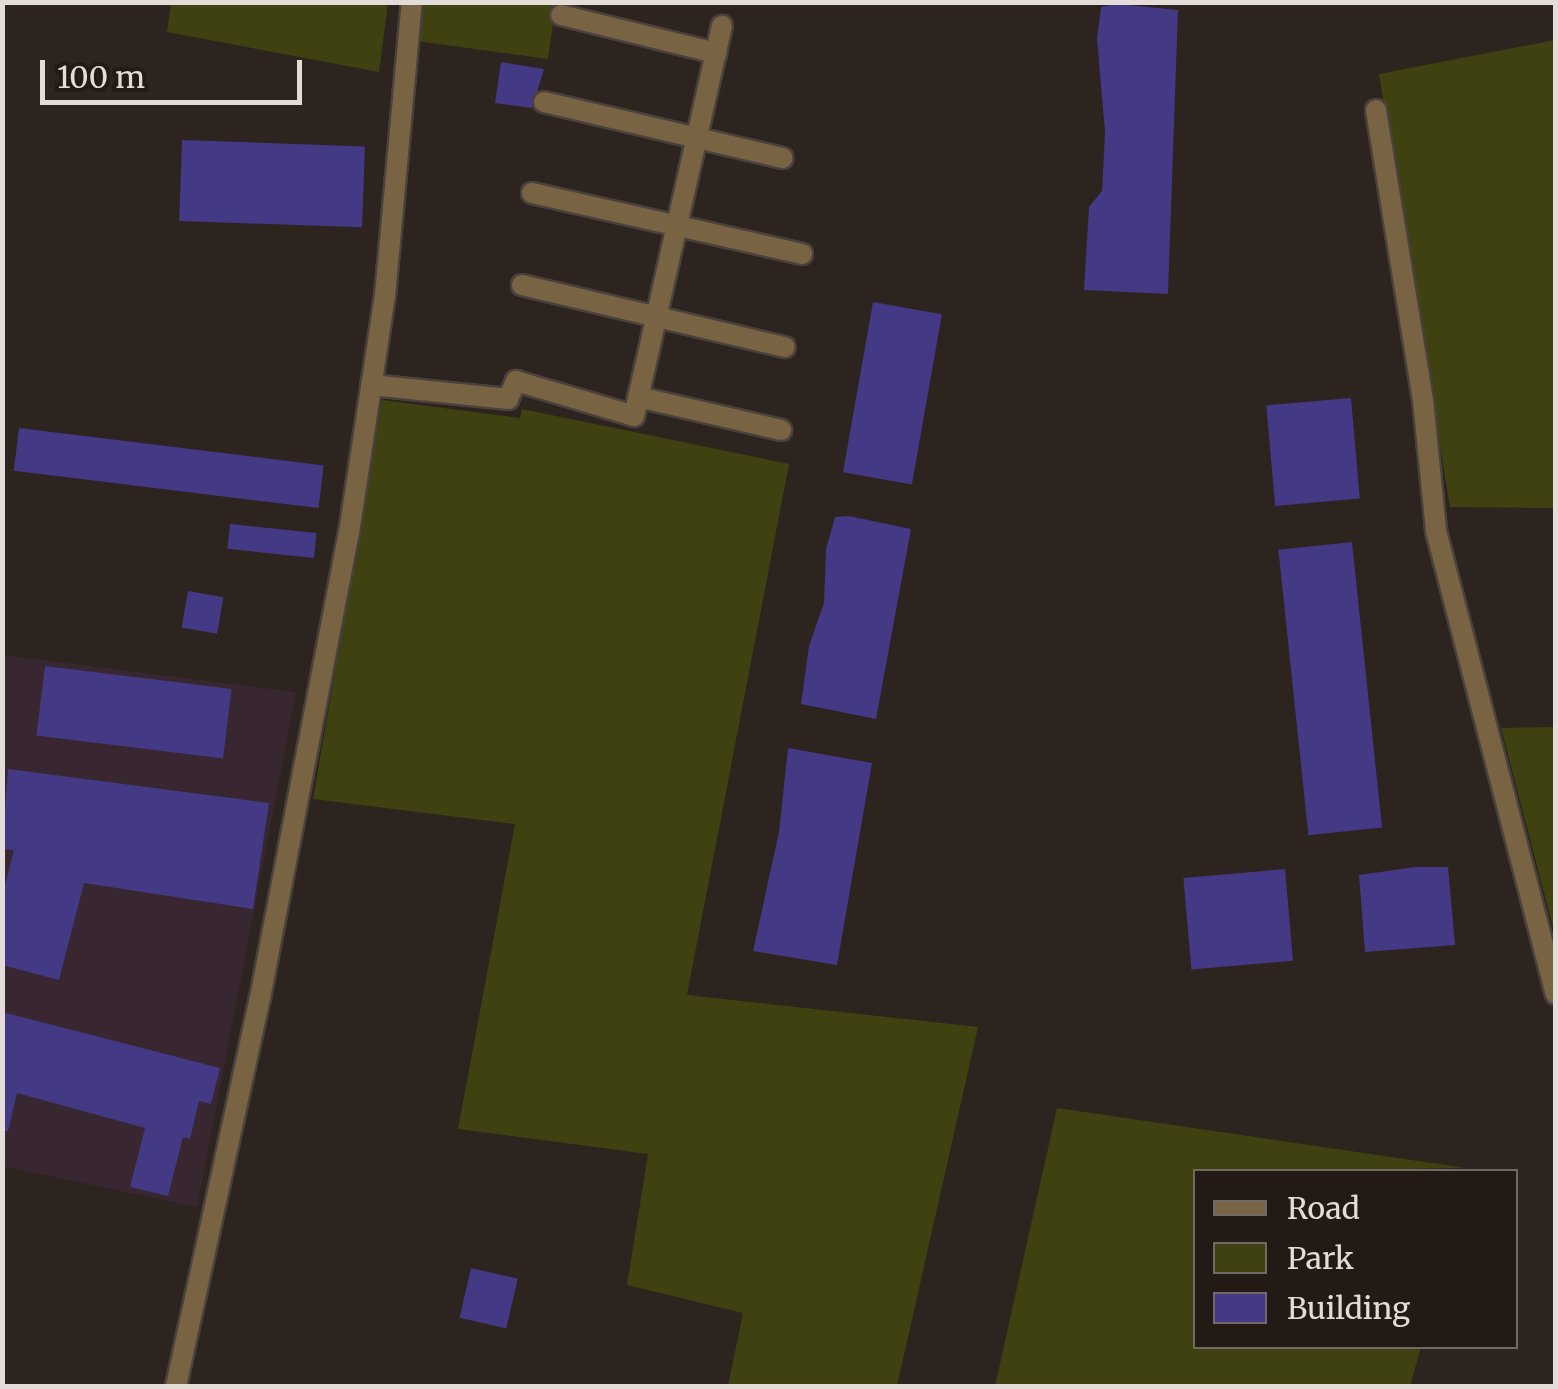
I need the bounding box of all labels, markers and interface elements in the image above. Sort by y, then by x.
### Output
scale bar [45,40,308,102]
text: 100 m [57,58,145,96]
legend [1193,1169,1518,1349]
text: Road [1287,1189,1360,1227]
text: Park [1287,1239,1354,1277]
text: Building [1287,1289,1410,1327]

